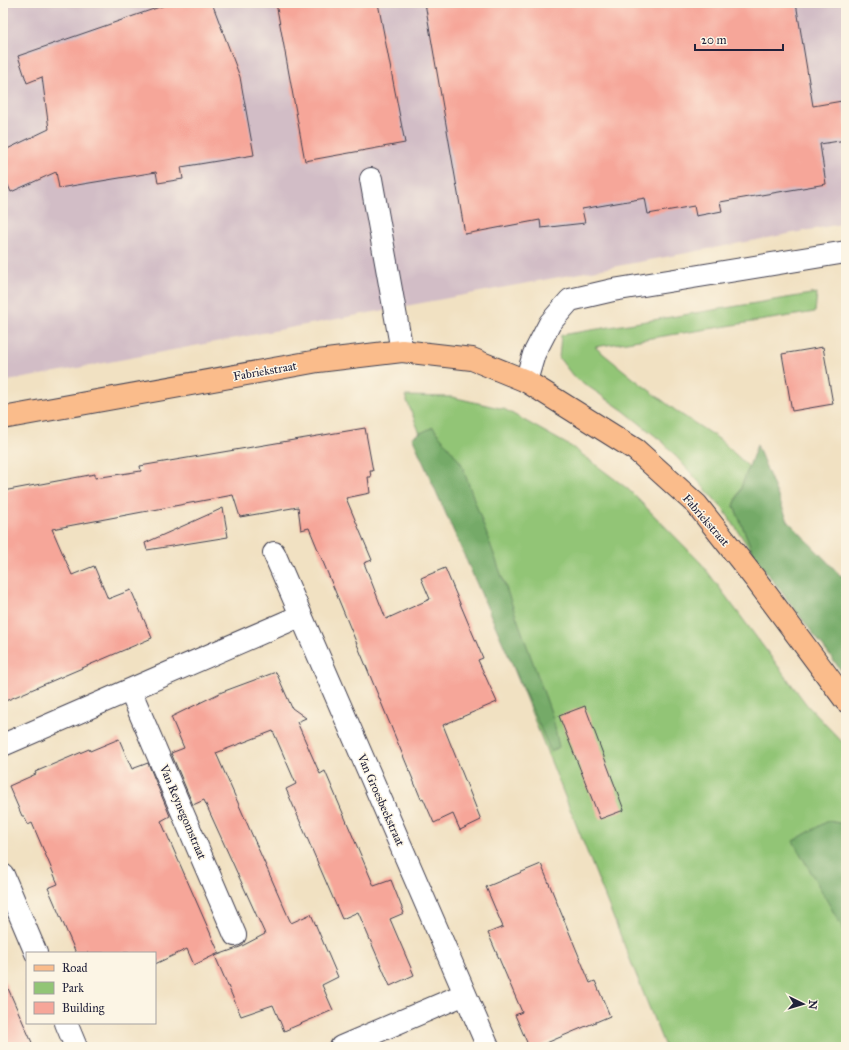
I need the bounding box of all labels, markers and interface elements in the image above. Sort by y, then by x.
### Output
scale bar [695,26,783,52]
text: 20 m [701,33,727,47]
street label: Fabriekstraat [232,358,299,383]
street label: Fabriekstraat [680,491,733,549]
street label: Van Groesbeekstraat [354,751,408,849]
street label: Van Reynegomstraat [155,762,210,862]
legend [26,952,156,1024]
text: Road [62,961,88,975]
text: Park [62,981,84,995]
north arrow [783,984,823,1024]
text: N [806,1000,819,1011]
text: Building [62,1001,105,1016]

